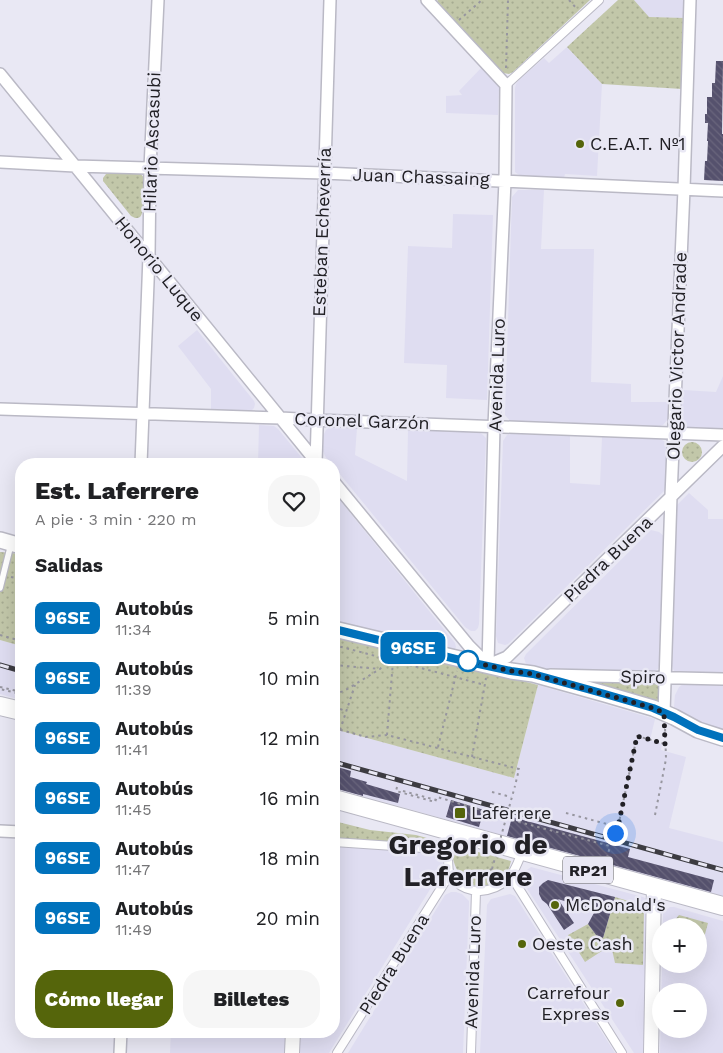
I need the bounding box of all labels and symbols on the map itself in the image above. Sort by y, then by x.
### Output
street label: Hilario Ascasubi [139,72,164,212]
place label: C.E.A.T. Nº1 [590,133,685,154]
marker: C.E.A.T. Nº1 [574,138,586,150]
street label: Esteban Echeverría [308,147,335,317]
street label: Juan Chassaing [352,164,490,189]
street label: Honorio Luque [111,212,208,326]
street label: Olegario Victor Andrade [662,252,691,460]
street label: Avenida Luro [484,318,509,432]
street label: Coronel Garzón [294,408,430,433]
street label: Piedra Buena [559,511,656,606]
line badge: 96SE [378,632,448,664]
unlabelled marker [457,650,479,672]
street label: Spiro [620,666,666,687]
place label: Laferrere [471,802,551,823]
marker: Laferrere [453,806,467,820]
your location [603,821,628,846]
district label: Gregorio de Laferrere [388,828,548,893]
road number: RP21 [563,856,613,884]
place label: McDonald's [565,894,666,915]
marker: McDonald's [549,899,561,911]
street label: Piedra Buena [354,909,433,1018]
street label: Avenida Luro [460,915,485,1029]
place label: Oeste Cash [532,933,633,954]
marker: Oeste Cash [516,938,528,950]
place label: Carrefour Express [527,982,610,1024]
marker: Carrefour Express [614,997,626,1009]

